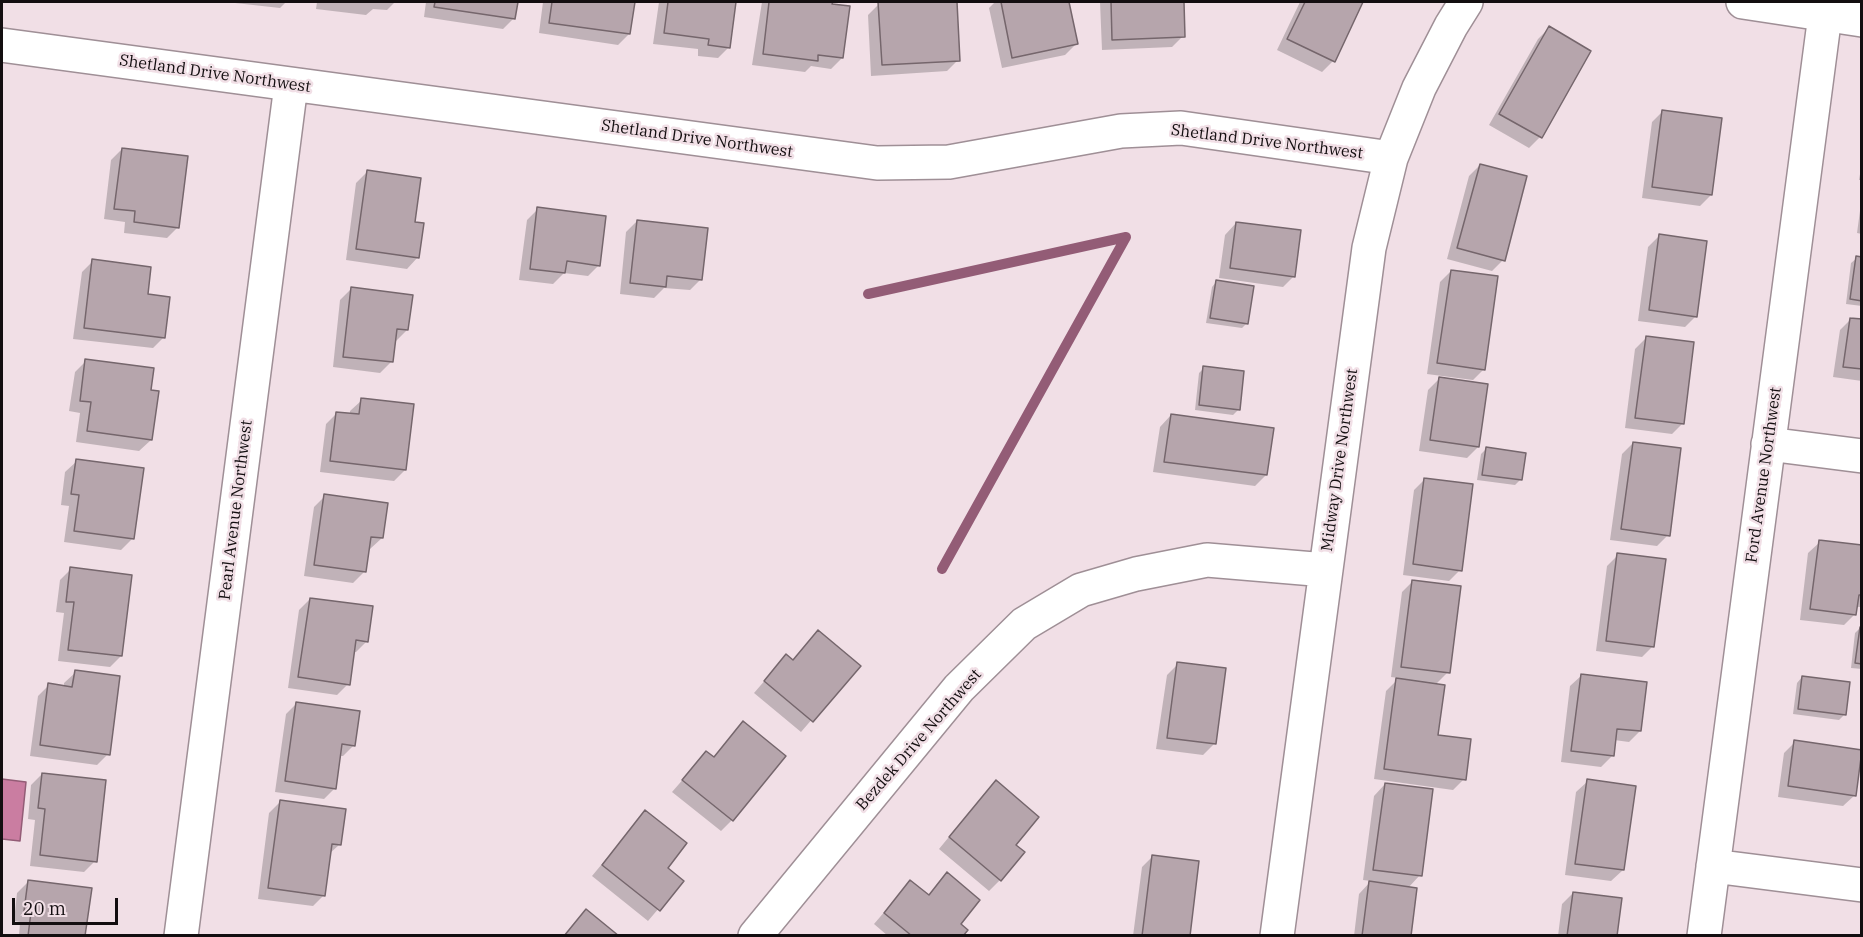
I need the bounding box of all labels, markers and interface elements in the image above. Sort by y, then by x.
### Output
street label: Shetland Drive Northwest [118,51,312,97]
street label: Shetland Drive Northwest [600,116,794,162]
street label: Shetland Drive Northwest [1170,121,1364,163]
street label: Midway Drive Northwest [1318,367,1362,553]
street label: Ford Avenue Northwest [1742,386,1786,564]
street label: Pearl Avenue Northwest [215,419,257,601]
street label: Bezdek Drive Northwest [852,665,986,815]
scale bar [15,886,122,924]
text: 20 m [23,897,66,920]

